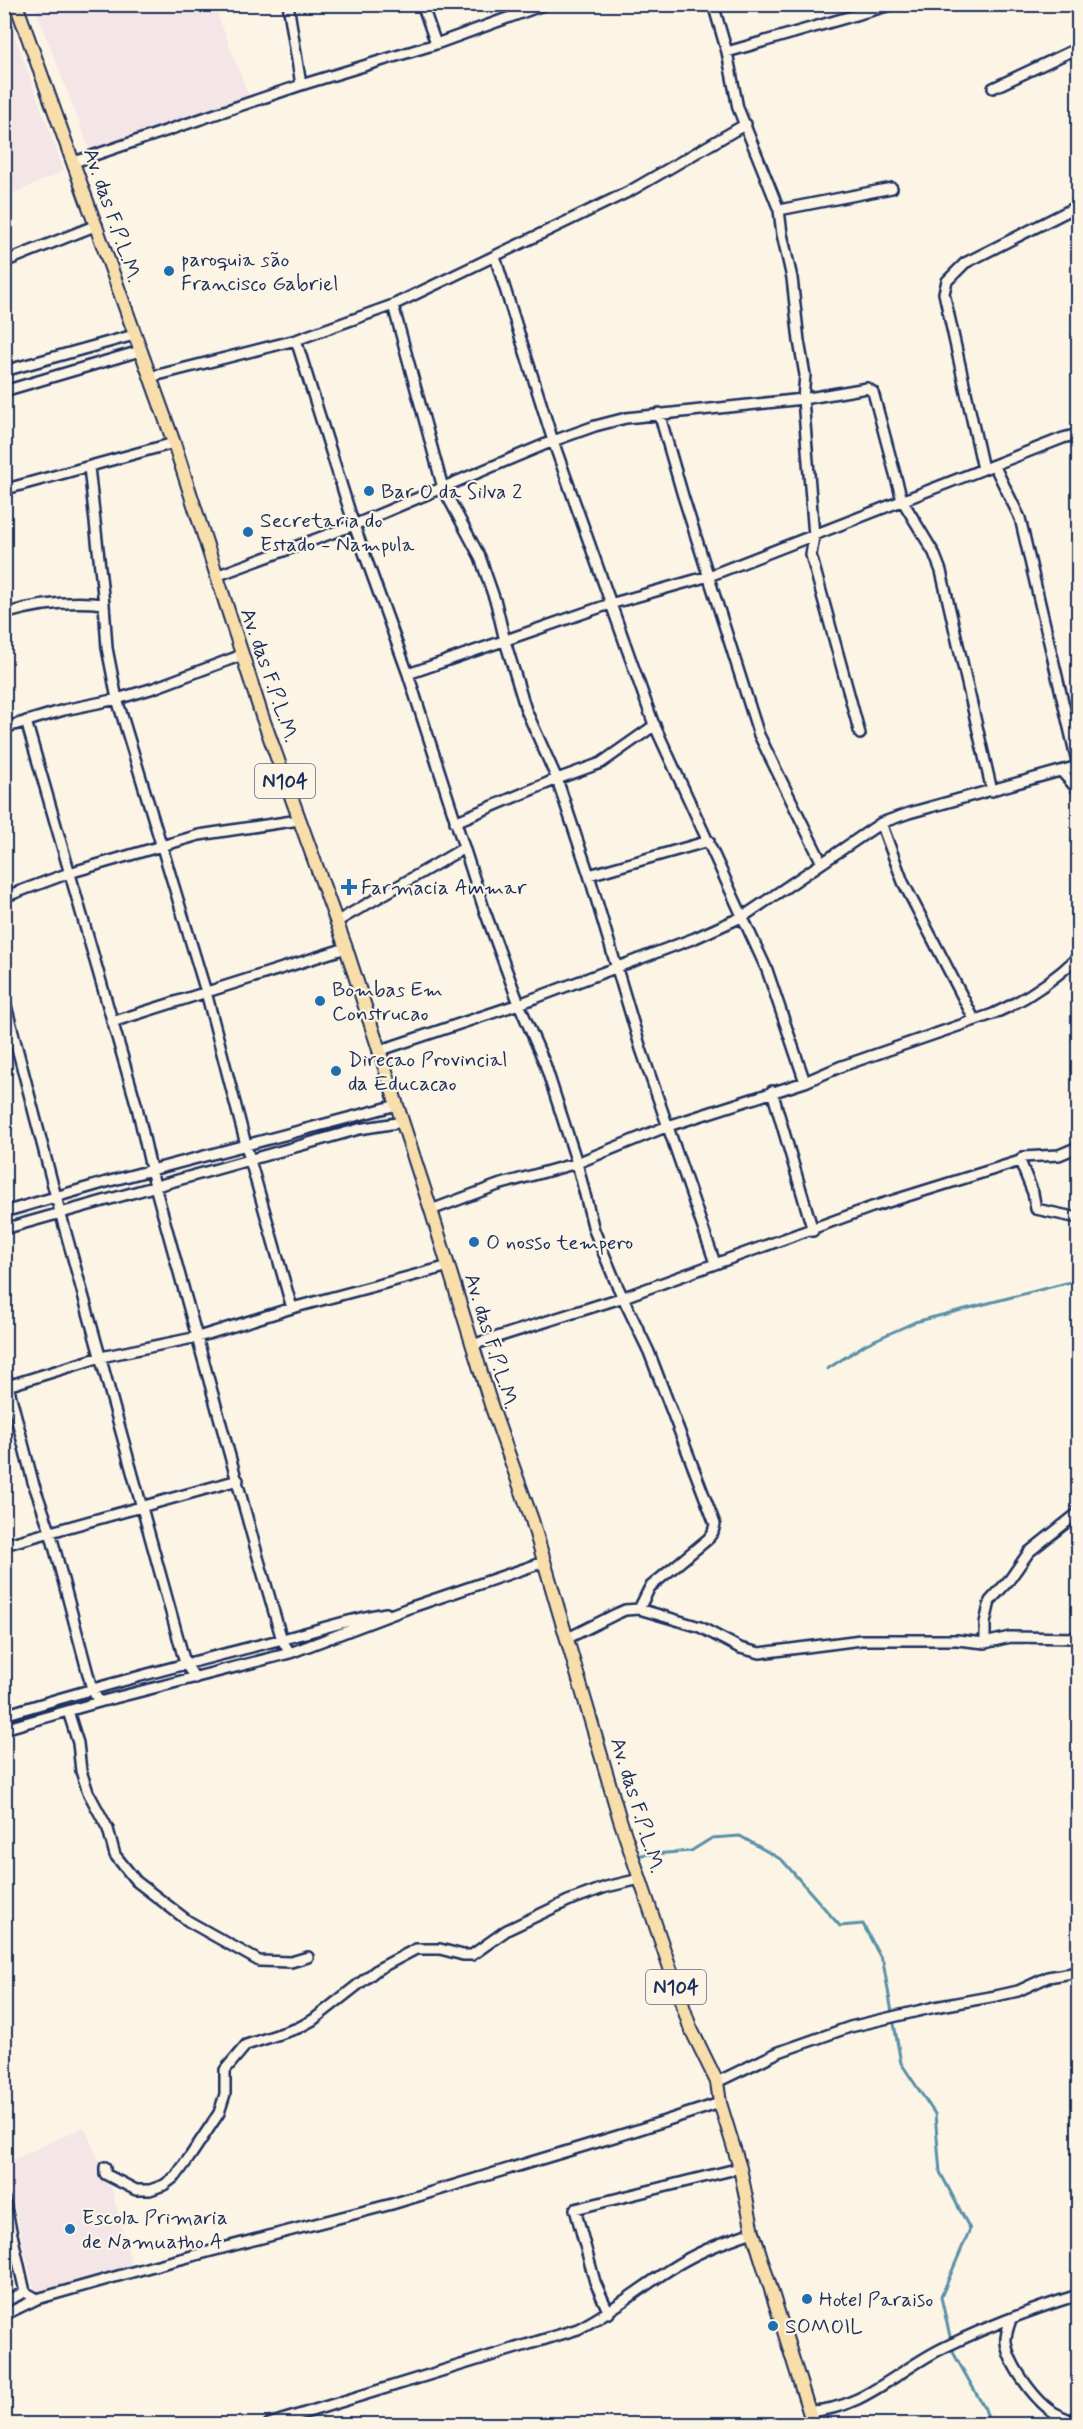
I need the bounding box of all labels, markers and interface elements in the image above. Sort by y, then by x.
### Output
street label: Av. das F.P.L.M. [76,144,148,286]
place label: paroquia são Francisco Gabriel [181,246,338,298]
marker: paroquia são Francisco Gabriel [162,264,176,278]
place label: Bar O da Silva 2 [381,478,522,506]
marker: Bar O da Silva 2 [362,484,376,498]
place label: Secretaria do Estado - Nampula [260,507,415,559]
marker: Secretaria do Estado - Nampula [241,525,255,539]
street label: Av. das F.P.L.M. [233,604,305,746]
road number: N104 [255,764,315,798]
place label: Farmacia Ammar [361,874,527,902]
marker: Farmacia Ammar [342,880,356,894]
place label: Bombas Em Construcao [332,976,443,1028]
marker: Bombas Em Construcao [313,994,327,1008]
place label: Direcao Provincial da Educacao [348,1046,507,1098]
marker: Direcao Provincial da Educacao [329,1064,343,1078]
place label: O nosso tempero [486,1229,633,1257]
marker: O nosso tempero [467,1235,481,1249]
street label: Av. das F.P.L.M. [457,1270,525,1413]
street label: Av. das F.P.L.M. [603,1734,671,1877]
road number: N104 [646,1970,706,2004]
place label: Escola Primaria de Namuatho A [82,2204,228,2256]
marker: Escola Primaria de Namuatho A [63,2222,77,2236]
place label: Hotel Paraiso [819,2286,933,2314]
marker: Hotel Paraiso [800,2292,814,2306]
place label: SOMOIL [785,2313,863,2341]
marker: SOMOIL [766,2319,780,2333]

